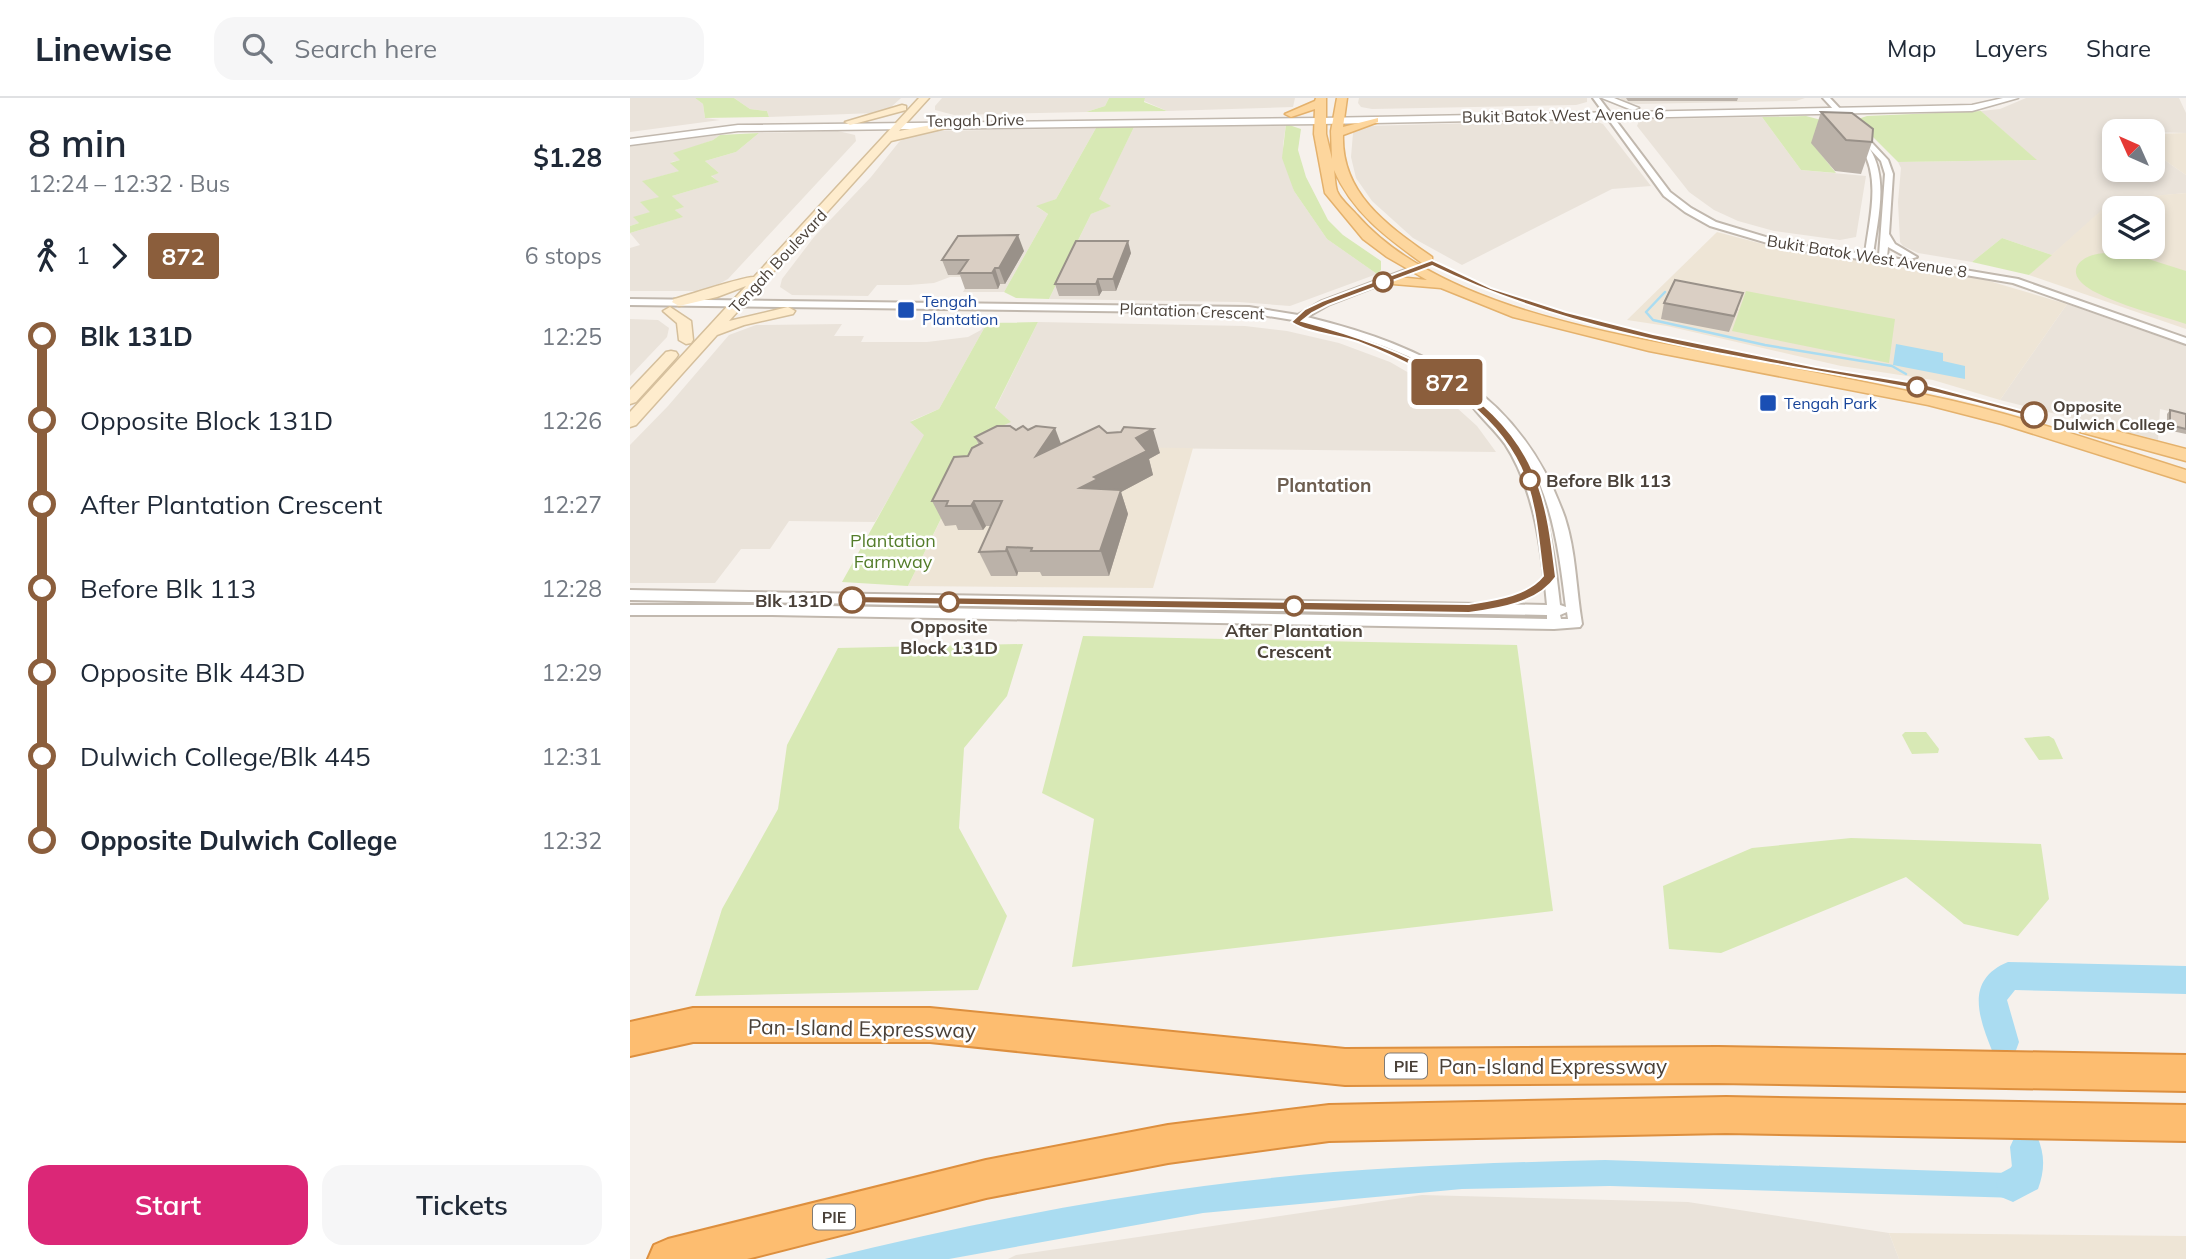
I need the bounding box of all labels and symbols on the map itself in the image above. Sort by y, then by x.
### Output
street label: Bukit Batok West Avenue 6 [1462,103,1664,127]
street label: Tengah Drive [926,109,1024,131]
north arrow [2102,119,2165,182]
street label: Tengah Boulevard [725,205,831,317]
street label: Bukit Batok West Avenue 8 [1766,230,1968,282]
unlabelled marker [1373,272,1393,292]
place label: Tengah Plantation [922,291,998,329]
street label: Plantation Crescent [1119,298,1265,324]
marker: Tengah Plantation [896,300,916,320]
line badge: 872 [1407,359,1487,405]
unlabelled marker [1907,377,1927,397]
marker: Tengah Park [1758,393,1778,413]
place label: Tengah Park [1784,393,1878,413]
place label: Opposite Dulwich College [2053,396,2175,434]
marker: Opposite Dulwich College [2021,402,2047,428]
place label: Before Blk 113 [1546,469,1671,492]
marker: Before Blk 113 [1520,470,1540,490]
district label: Plantation [1277,473,1371,497]
park label: Plantation Farmway [850,529,936,573]
marker: Blk 131D [839,587,865,613]
place label: Blk 131D [755,589,833,612]
marker: Opposite Block 131D [939,592,959,612]
marker: After Plantation Crescent [1284,596,1304,616]
place label: Opposite Block 131D [900,615,998,659]
place label: After Plantation Crescent [1225,619,1363,663]
street label: Pan-Island Expressway [748,1013,976,1043]
street label: Pan-Island Expressway [1439,1053,1667,1079]
road number: PIE [1385,1054,1427,1078]
road number: PIE [813,1204,855,1230]

